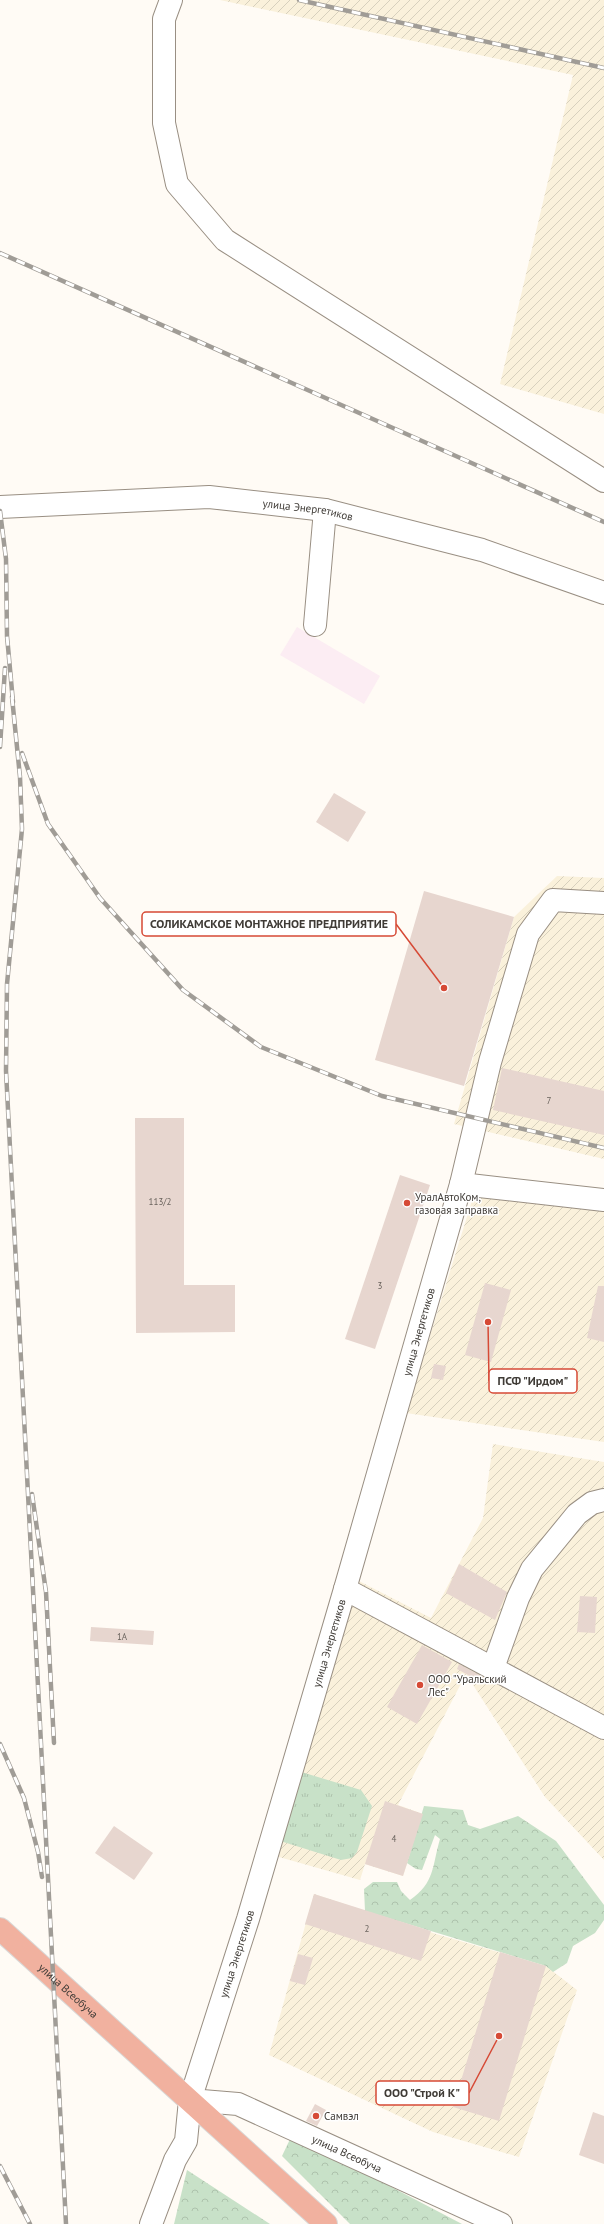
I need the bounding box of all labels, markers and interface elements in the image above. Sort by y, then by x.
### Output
street label: улица Энергетиков [262,496,355,524]
callout: СОЛИКАМСКОЕ МОНТАЖНОЕ ПРЕДПРИЯТИЕ [142,912,396,936]
text: СОЛИКАМСКОЕ МОНТАЖНОЕ ПРЕДПРИЯТИЕ [150,916,388,931]
house number: 7 [547,1095,552,1106]
place label: УралАвтоКом, газовая заправка [415,1190,498,1217]
house number: 113/2 [149,1196,171,1207]
marker: УралАвтоКом, газовая заправка [402,1198,412,1208]
house number: 3 [378,1280,383,1291]
street label: улица Энергетиков [399,1286,438,1378]
callout: ПСФ "Ирдом" [489,1369,577,1393]
text: ПСФ "Ирдом" [498,1373,569,1388]
street label: улица Энергетиков [309,1597,349,1689]
house number: 1А [117,1631,128,1642]
place label: ООО "Уральский Лес" [427,1672,507,1699]
marker: ООО "Уральский Лес" [415,1680,425,1690]
house number: 4 [392,1833,397,1844]
street label: улица Энергетиков [216,1908,257,1999]
house number: 2 [365,1923,370,1934]
street label: улица Всеобуча [36,1960,101,2021]
callout: ООО "Строй К" [376,2081,469,2105]
text: ООО "Строй К" [384,2085,460,2100]
place label: Самвэл [324,2109,359,2123]
marker: Самвэл [311,2111,321,2121]
street label: улица Всеобуча [310,2132,384,2176]

